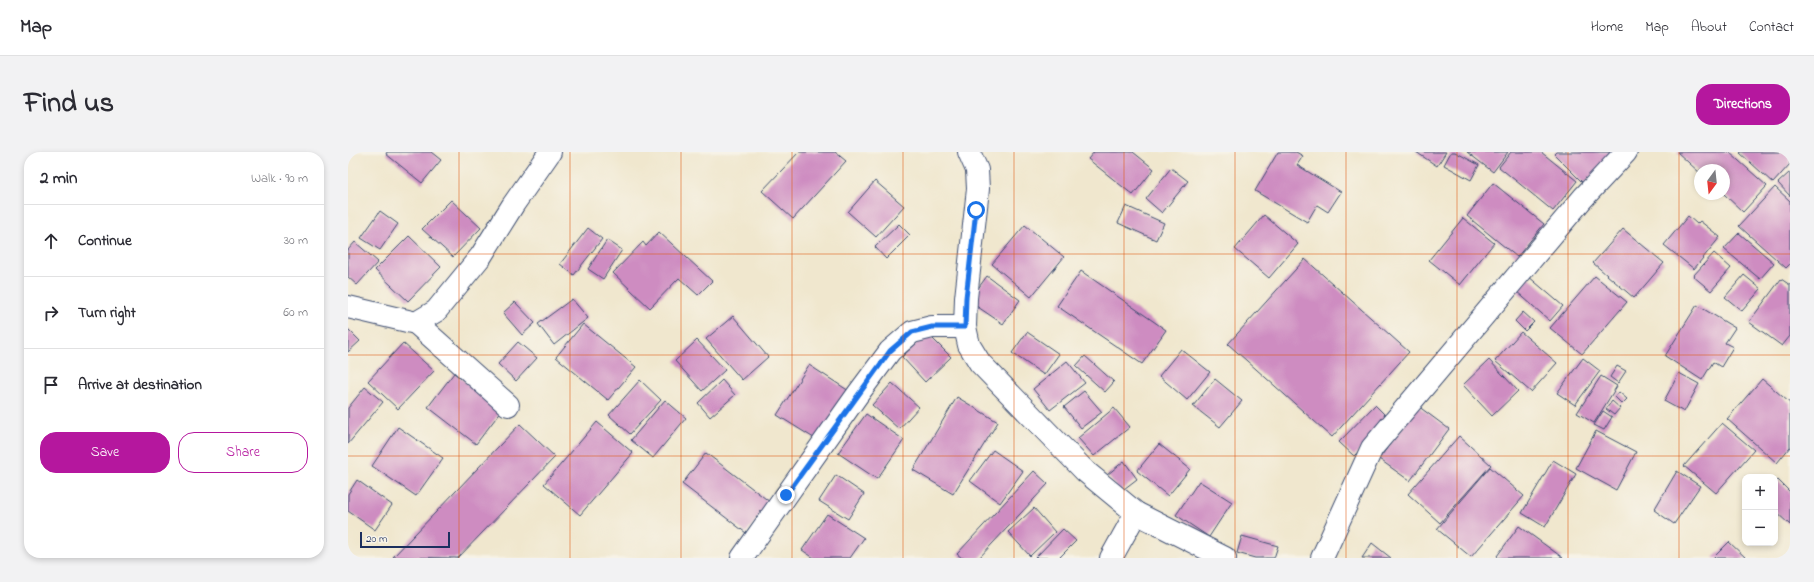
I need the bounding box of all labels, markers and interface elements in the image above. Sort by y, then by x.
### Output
text: Map [20,14,52,41]
text: Home [1591,17,1623,38]
text: Map [1645,17,1669,38]
text: About [1691,17,1727,38]
text: Contact [1749,17,1794,38]
text: Find us [24,84,114,125]
button: Directions [1696,84,1790,125]
north arrow [1694,164,1730,200]
text: 2 min [40,166,77,191]
text: Walk · 90 m [251,169,308,188]
route start [967,201,985,219]
icon: ahead [40,230,62,252]
text: Continue [78,230,132,252]
text: 30 m [284,231,308,250]
icon: right [40,302,62,324]
text: Turn right [78,302,136,324]
text: 60 m [283,303,308,322]
icon: arrive [40,374,62,396]
text: Arrive at destination [78,374,202,396]
button: Save [40,432,170,473]
button: Share [178,432,308,473]
map controls [1742,474,1778,546]
button: + [1742,474,1778,510]
route end [777,486,795,504]
button: − [1742,510,1778,546]
scale bar [360,530,450,549]
text: 20 m [366,531,388,547]

